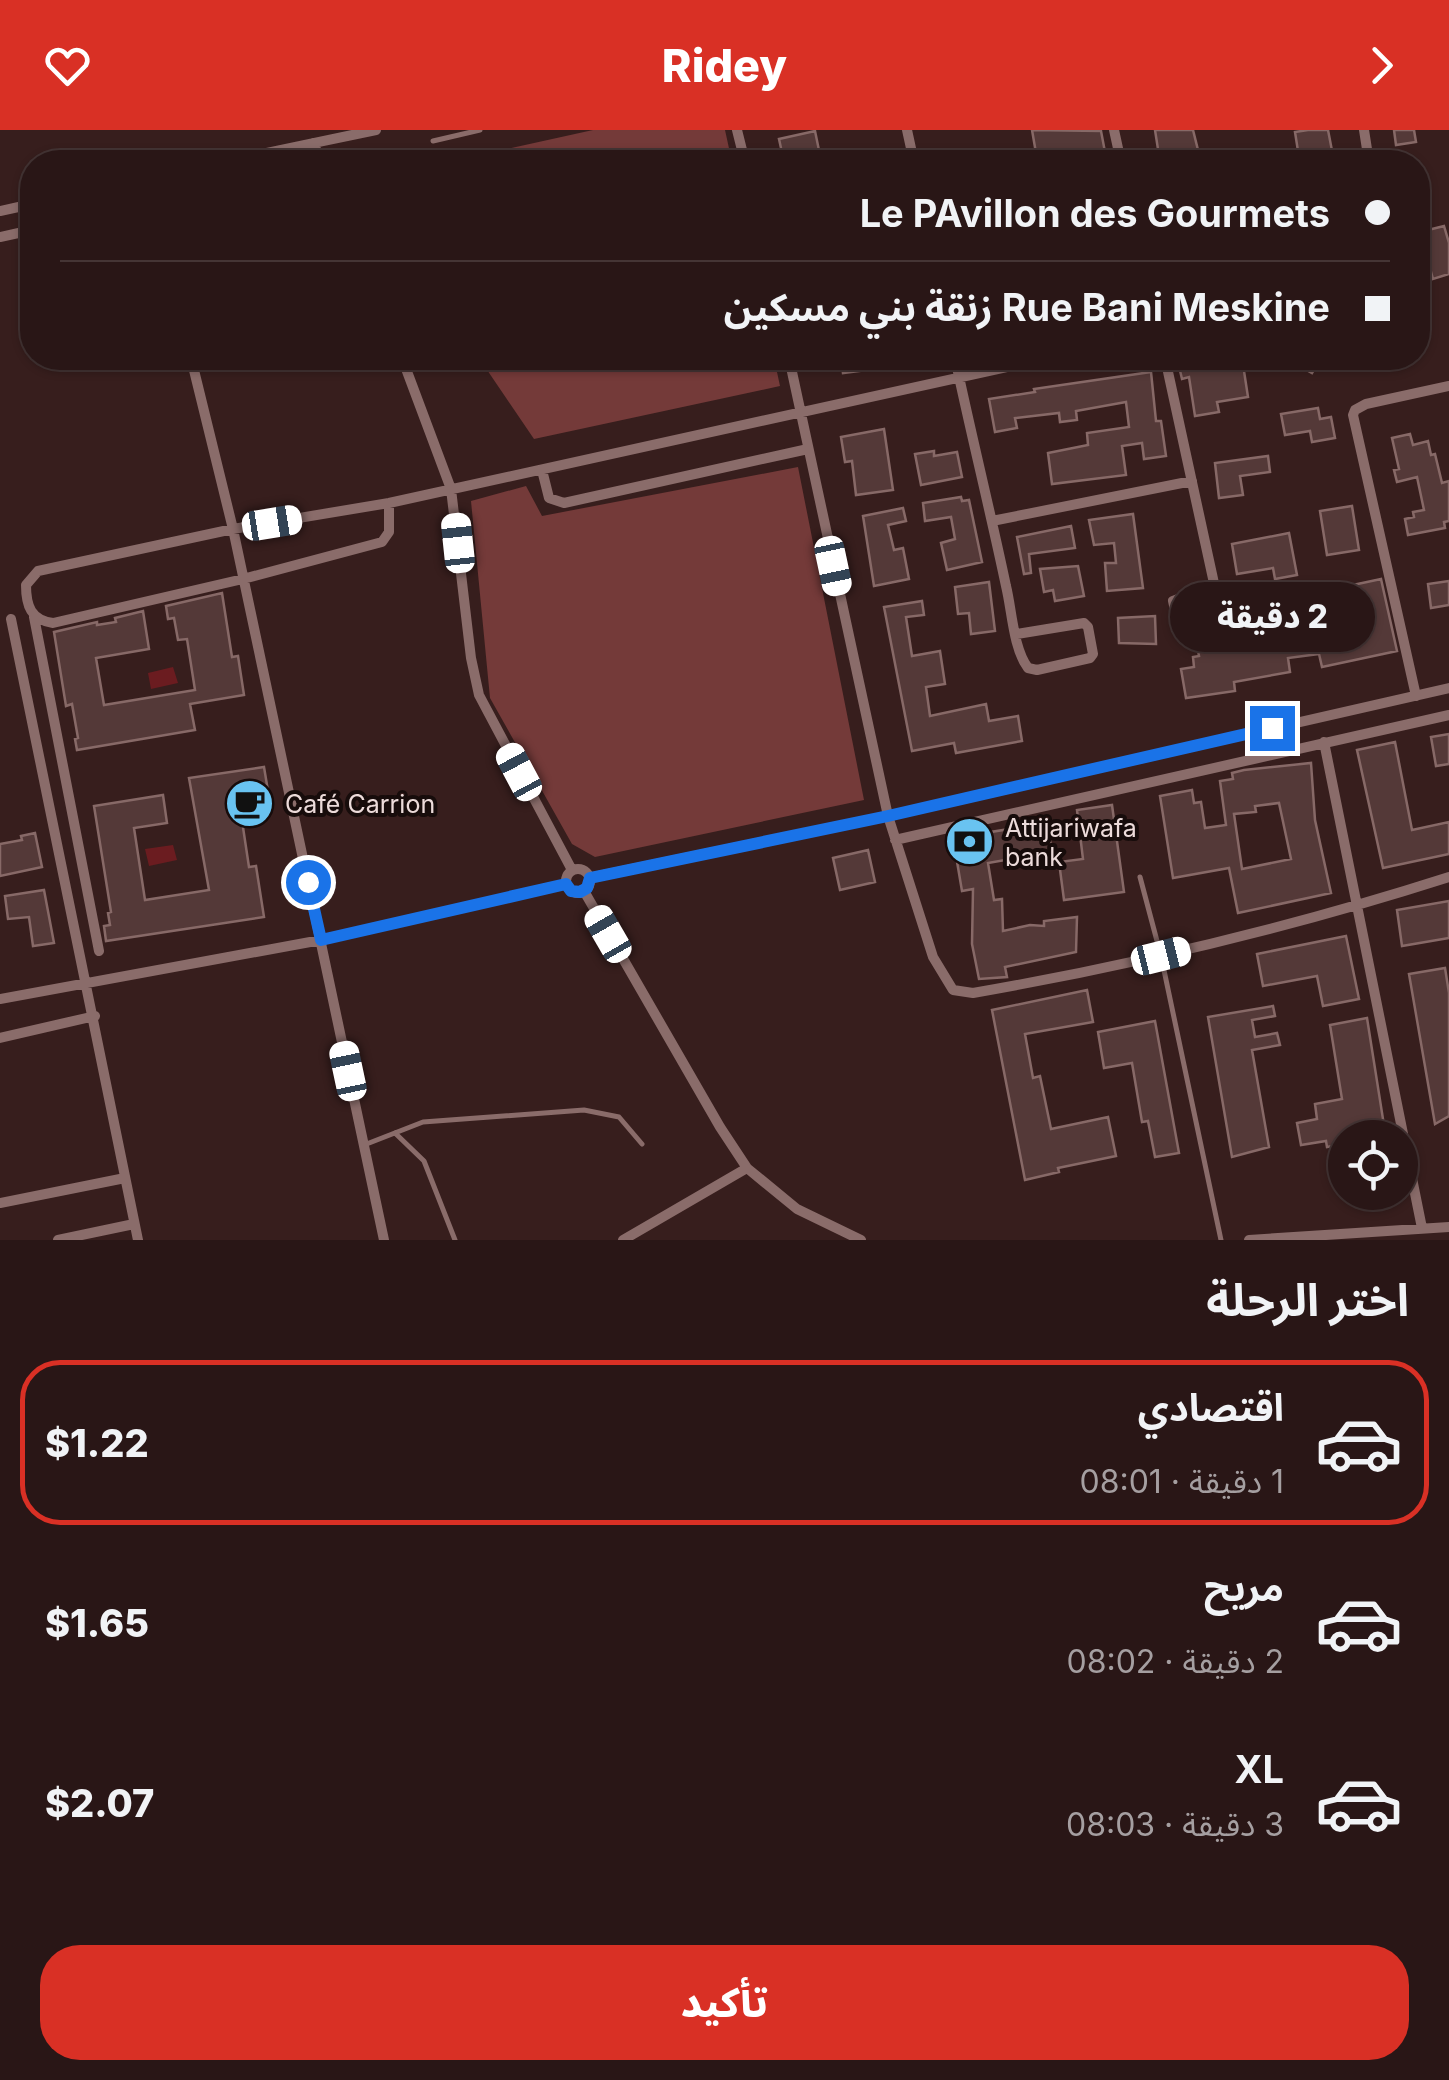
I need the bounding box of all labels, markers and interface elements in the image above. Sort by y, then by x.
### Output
icon: heart [40,38,95,93]
text: Ridey [662,38,787,93]
icon: forward [1354,38,1409,93]
text: Le PAvillon des Gourmets [860,190,1330,236]
text: Rue Bani Meskine زنقة بني مسكين [724,284,1330,330]
car [240,503,304,543]
car [440,512,476,574]
car [812,534,854,598]
callout: 2 دقيقة [1170,583,1374,653]
text: 2 دقيقة [1217,597,1328,636]
route end [1250,706,1295,751]
car [492,738,546,806]
cafe icon: Café Carrion [224,778,276,830]
place label: Café Carrion [285,789,435,819]
place label: Attijariwafa bank [1005,813,1137,872]
bank icon: Attijariwafa bank [944,816,996,868]
route start [286,860,331,905]
car [580,901,636,967]
car [1128,934,1194,978]
car [327,1039,369,1103]
map controls [1328,1120,1418,1210]
button: locate [1328,1120,1418,1210]
text: اختر الرحلة [1206,1272,1409,1327]
text: اقتصادي [1138,1384,1284,1430]
icon: car [1314,1398,1404,1488]
text: $1.22 [45,1420,149,1466]
text: 1 دقيقة · 08:01 [1079,1462,1284,1501]
text: مريح [1204,1564,1284,1610]
icon: car [1314,1578,1404,1668]
text: $1.65 [45,1600,149,1646]
text: 2 دقيقة · 08:02 [1066,1642,1284,1681]
text: XL [1234,1746,1284,1792]
icon: car [1314,1758,1404,1848]
text: $2.07 [45,1780,154,1826]
text: 3 دقيقة · 08:03 [1066,1805,1284,1844]
button: تأكيد [40,1945,1409,2060]

